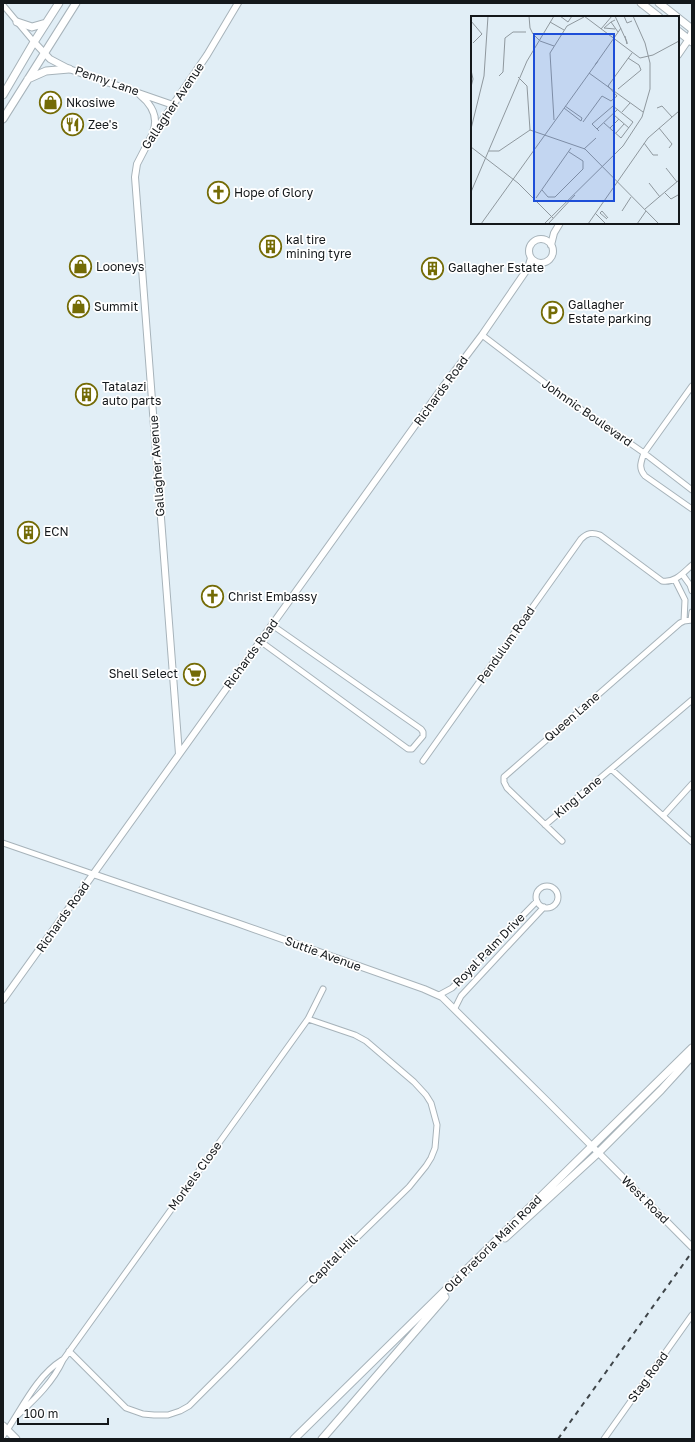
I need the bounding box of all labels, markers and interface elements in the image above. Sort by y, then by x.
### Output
inset map [471,16,679,224]
street label: Gallagher Avenue [138,59,207,152]
street label: Penny Lane [73,63,141,99]
shop icon: Nkosiwe [37,90,63,116]
place label: Nkosiwe [66,95,115,110]
restaurant icon: Zee's [59,112,85,138]
place label: Zee's [88,117,118,132]
church icon: Hope of Glory [205,180,231,206]
place label: Hope of Glory [234,185,314,200]
place label: kal tire mining tyre [286,232,352,261]
building icon: kal tire mining tyre [257,234,283,260]
shop icon: Looneys [68,254,94,280]
building icon: Gallagher Estate [419,255,445,281]
place label: Looneys [96,259,144,274]
place label: Gallagher Estate [448,260,544,275]
shop icon: Summit [65,294,91,320]
place label: Gallagher Estate parking [568,297,652,326]
place label: Summit [94,299,138,314]
parking icon: Gallagher Estate parking [540,299,566,325]
street label: Richards Road [410,353,471,429]
street label: Johnnic Boulevard [539,376,635,449]
place label: Tatalazi auto parts [102,379,161,408]
building icon: Tatalazi auto parts [73,381,99,407]
street label: Gallagher Avenue [145,415,168,517]
building icon: ECN [15,519,41,545]
place label: ECN [44,524,69,539]
church icon: Christ Embassy [200,584,226,610]
place label: Christ Embassy [228,589,317,604]
street label: Pendulum Road [473,603,538,686]
street label: Richards Road [220,616,281,692]
supermarket icon: Shell Select [181,661,207,687]
place label: Shell Select [109,666,178,681]
street label: Queen Lane [541,688,602,745]
street label: King Lane [551,772,604,821]
street label: Richards Road [33,879,92,955]
street label: Royal Palm Drive [450,910,528,990]
street label: Suttie Avenue [283,933,363,974]
street label: Morkels Close [165,1138,225,1213]
street label: West Road [618,1173,672,1227]
street label: Old Pretoria Main Road [441,1192,545,1296]
street label: Capital Hill [305,1232,361,1288]
street label: Stag Road [624,1349,671,1405]
scale bar [18,1400,108,1426]
text: 100 m [24,1406,58,1421]

